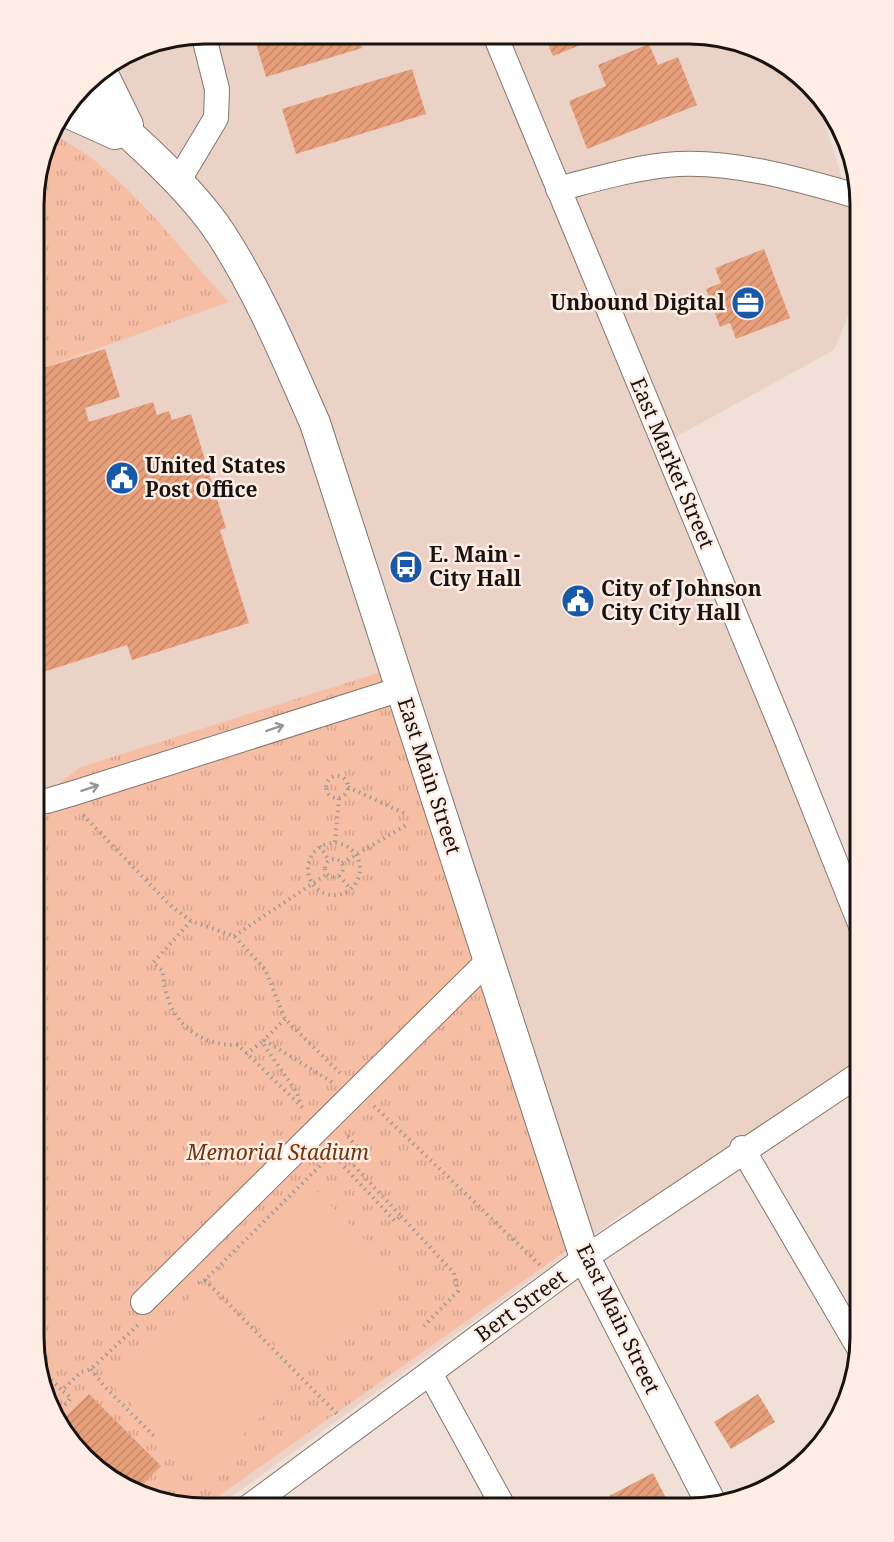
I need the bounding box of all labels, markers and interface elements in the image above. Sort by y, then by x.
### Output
office icon: Unbound Digital [730,285,766,321]
place label: Unbound Digital [551,288,726,316]
street label: East Market Street [624,373,722,552]
place label: United States Post Office [145,451,286,503]
public building icon: United States Post Office [104,460,140,496]
place label: E. Main - City Hall [429,540,522,592]
bus stop icon: E. Main - City Hall [388,549,424,585]
place label: City of Johnson City City Hall [601,574,762,626]
public building icon: City of Johnson City City Hall [560,583,596,619]
street label: East Main Street [391,694,468,858]
one-way arrow [266,721,284,732]
one-way arrow [80,782,99,793]
park label: Memorial Stadium [186,1138,369,1166]
street label: East Main Street [571,1239,667,1398]
street label: Bert Street [469,1263,572,1348]

